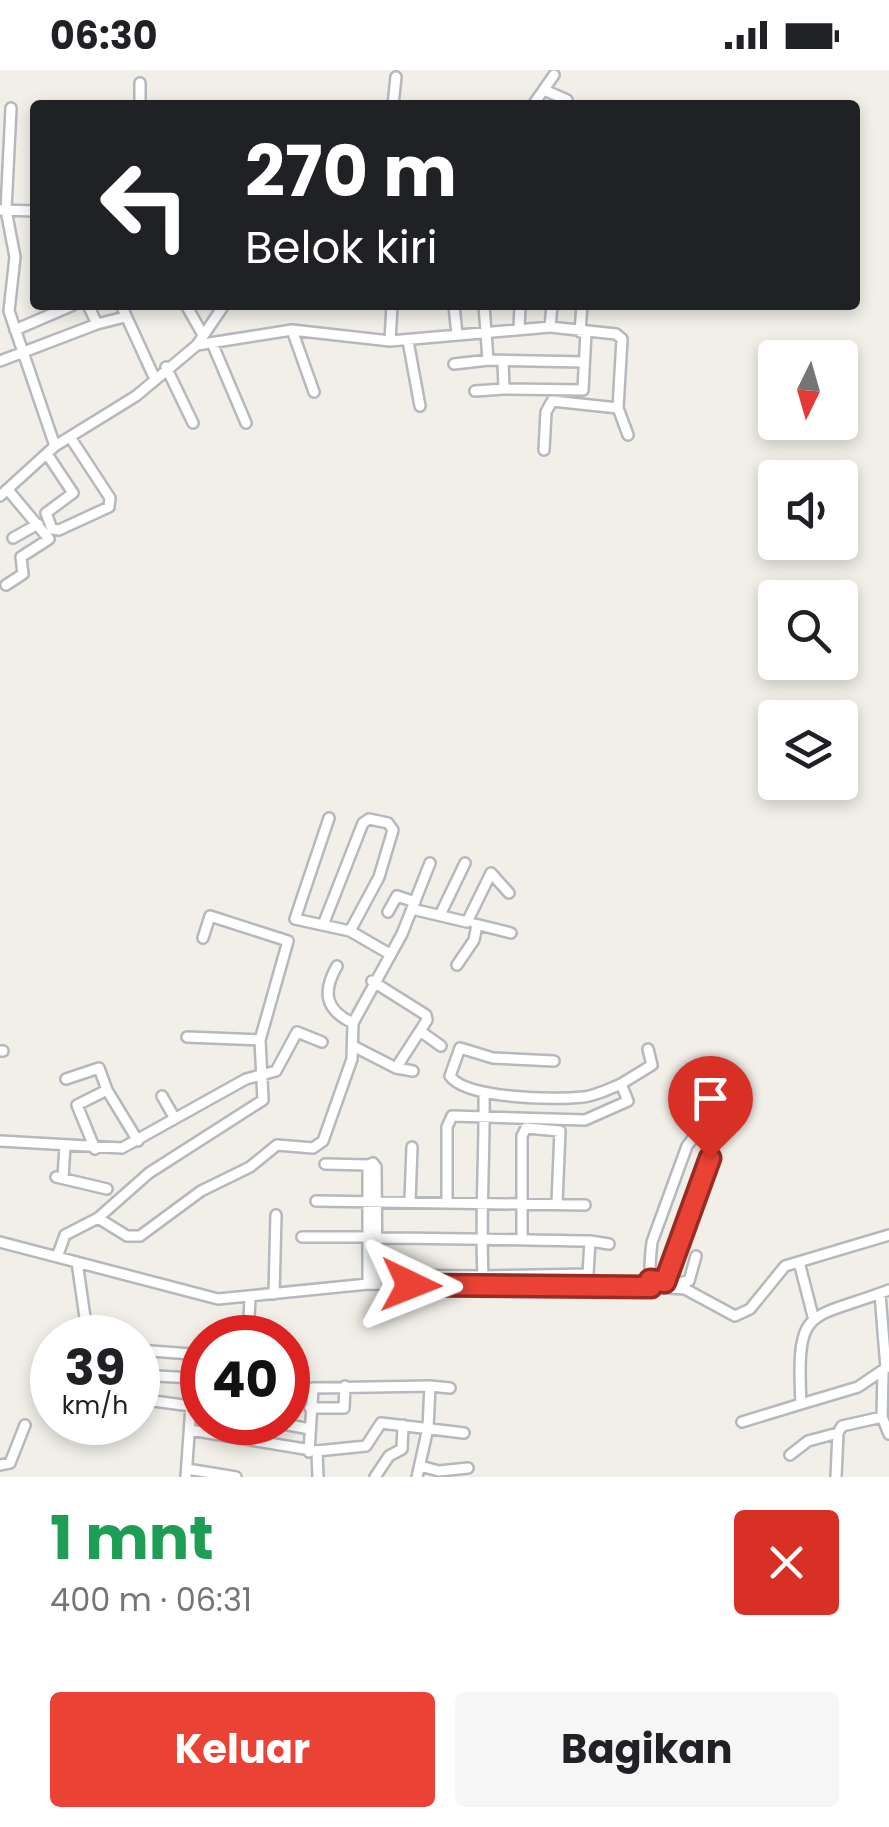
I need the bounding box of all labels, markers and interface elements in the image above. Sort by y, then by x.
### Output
text: 06:30 [50,9,158,62]
text: 270 m [245,122,457,221]
icon: left [80,140,210,270]
text: Belok kiri [245,216,438,279]
north arrow [758,340,858,440]
map controls [758,340,858,800]
button: sound [758,460,858,560]
button: search [758,580,858,680]
button: layers [758,700,858,800]
pin [668,1056,753,1159]
icon: arrive [683,1071,738,1126]
position arrow [359,1233,463,1337]
speed limit sign: 40 [180,1315,310,1445]
text: 39 [65,1332,126,1403]
text: km/h [62,1388,128,1423]
text: 1 mnt [50,1496,214,1580]
button: close [734,1510,839,1615]
text: 400 m · 06:31 [50,1577,252,1622]
button: Keluar [50,1692,435,1807]
button: Bagikan [455,1692,839,1807]

